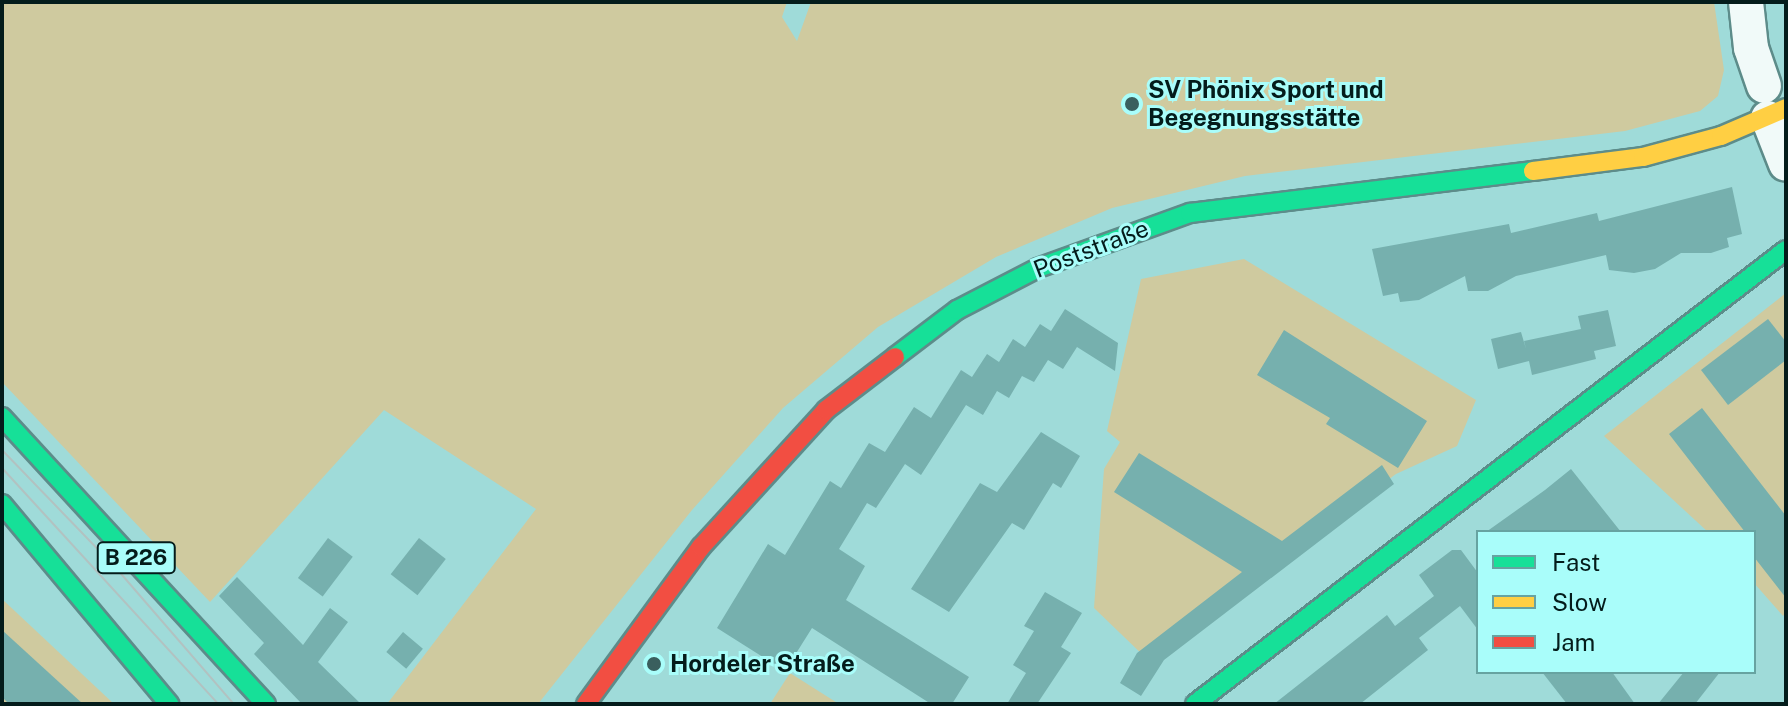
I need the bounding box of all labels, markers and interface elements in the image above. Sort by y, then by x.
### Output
place label: SV Phönix Sport und Begegnungsstätte [1148,76,1384,132]
marker: SV Phönix Sport und Begegnungsstätte [1123,95,1141,113]
street label: Poststraße [1029,214,1153,284]
legend [1476,530,1756,674]
road number: B 226 [96,540,176,576]
text: Fast [1552,548,1600,576]
text: Slow [1552,588,1607,616]
text: Jam [1552,628,1595,656]
place label: Hordeler Straße [670,650,855,678]
marker: Hordeler Straße [645,655,663,673]

